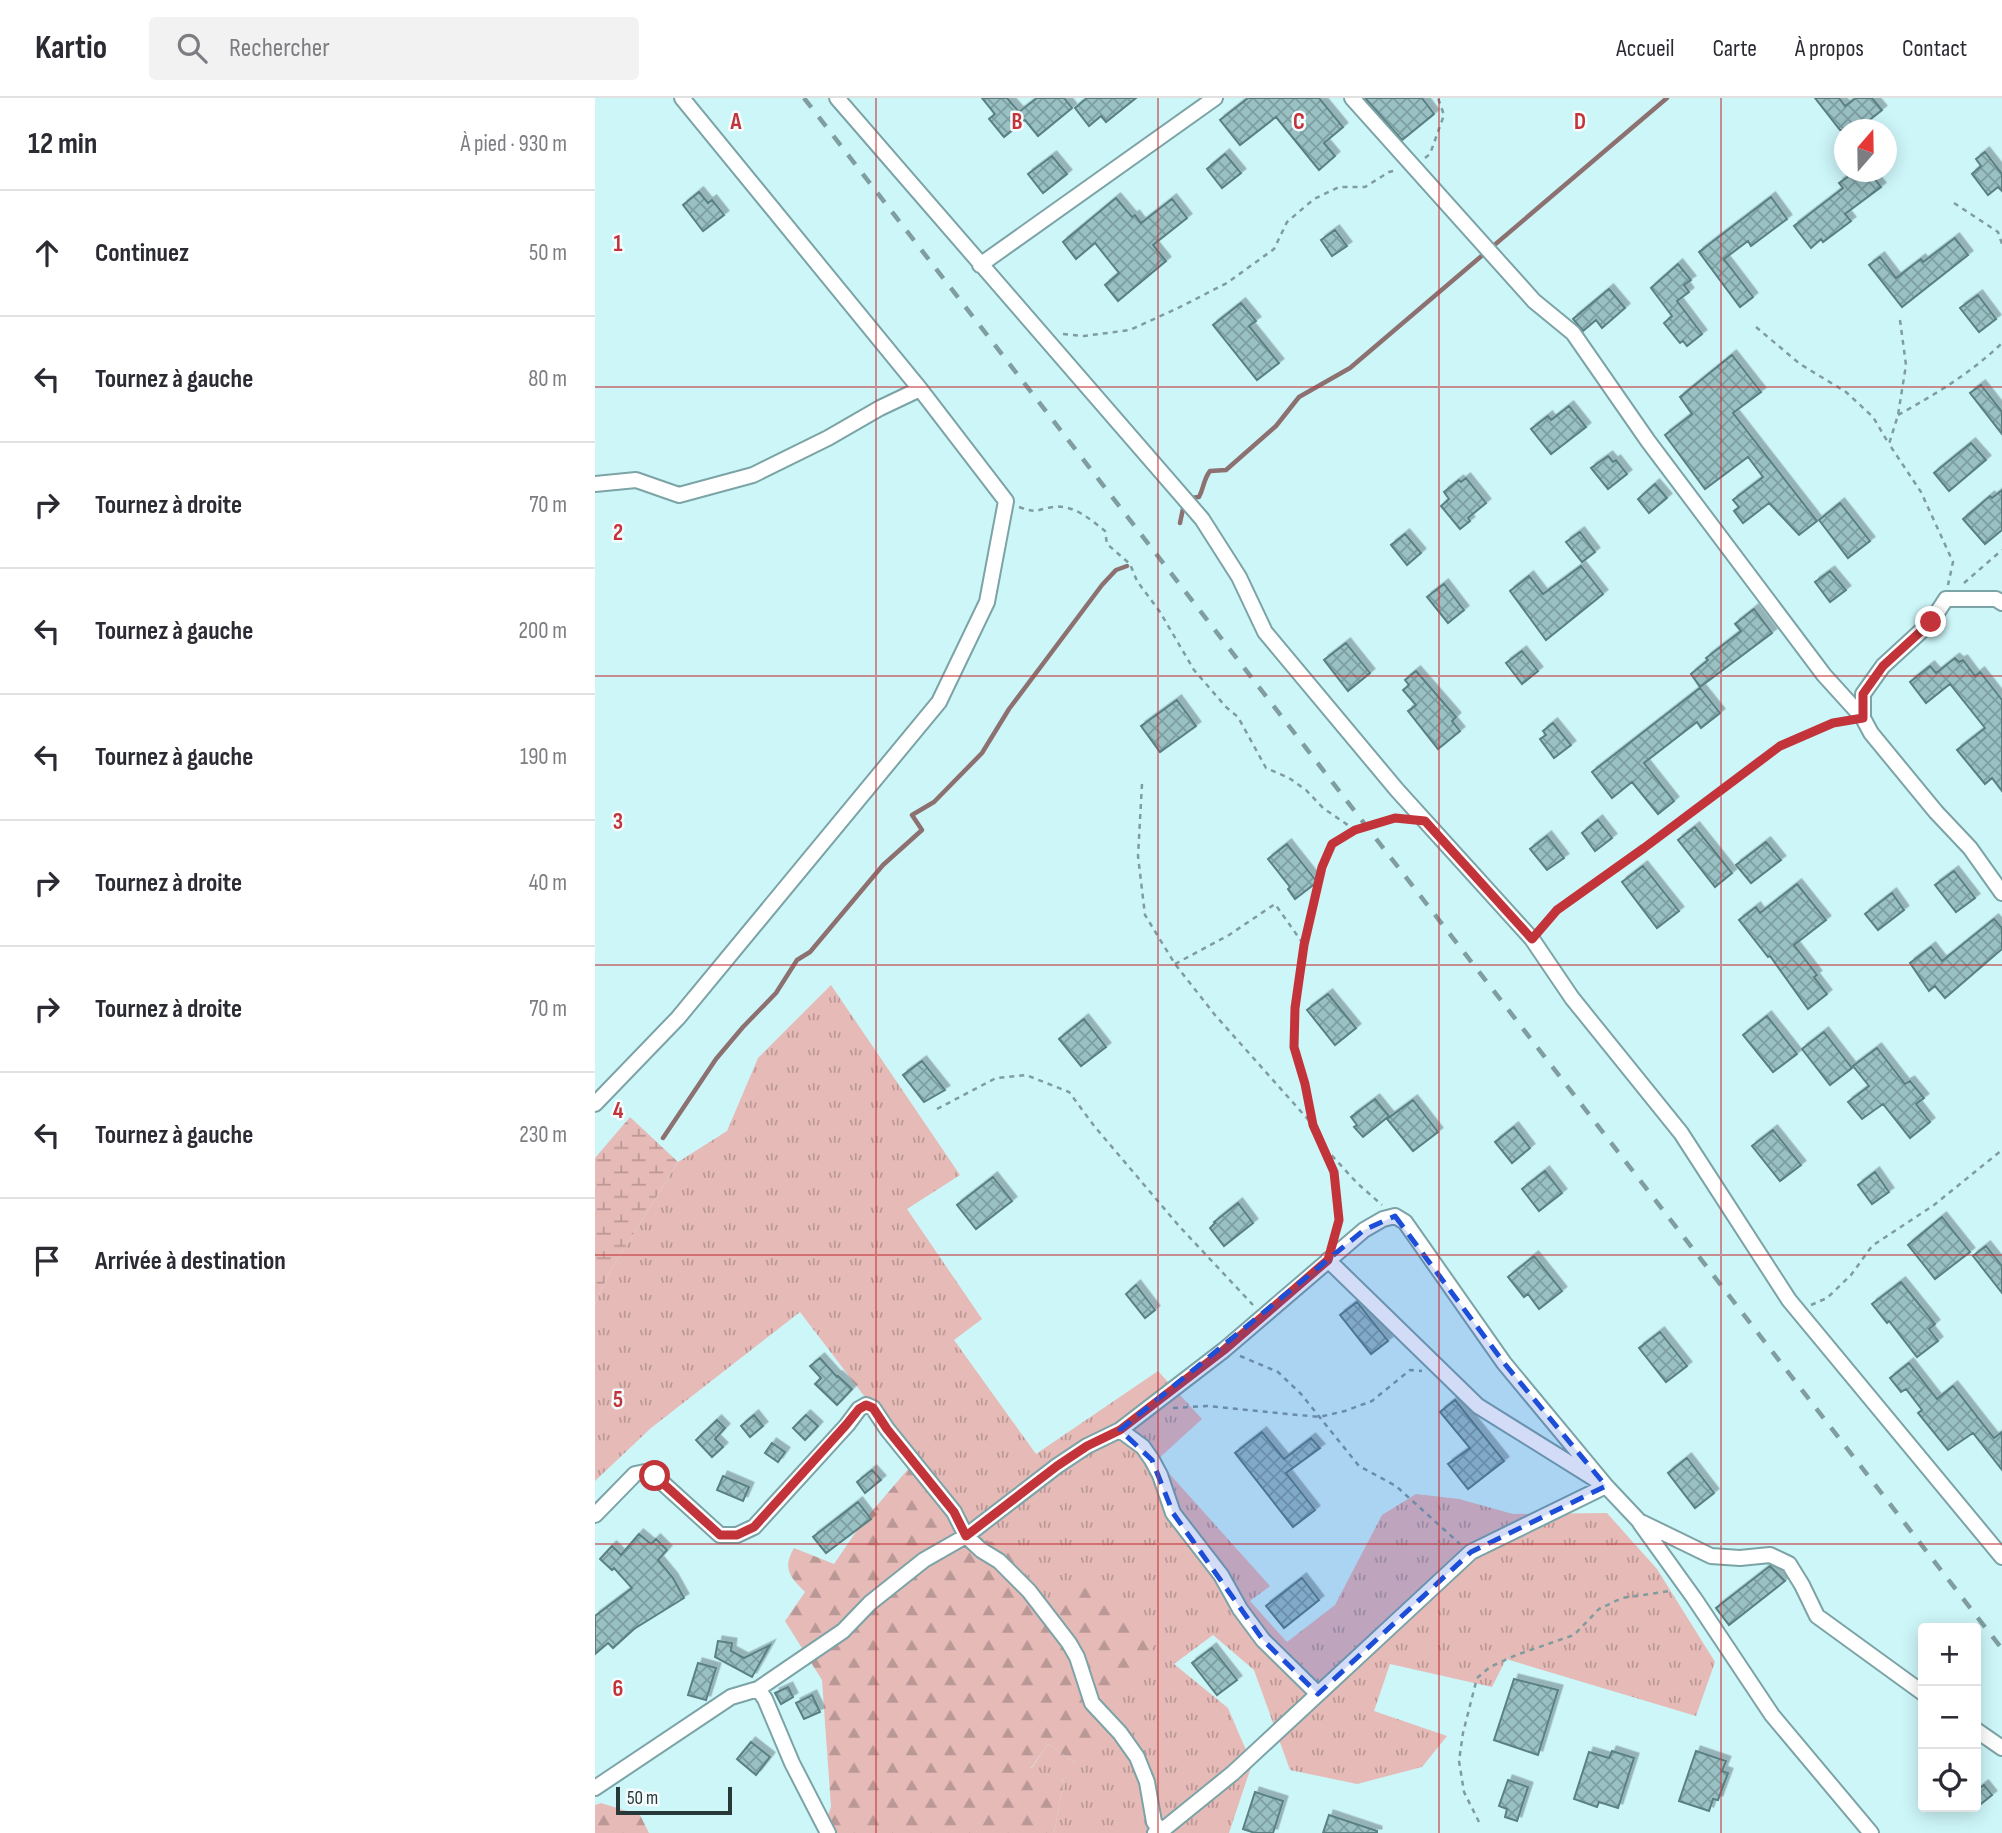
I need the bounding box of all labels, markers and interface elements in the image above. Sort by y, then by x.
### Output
search box [149,17,639,80]
text: Kartio [35,28,107,68]
icon: search [173,29,211,67]
text: Rechercher [229,33,330,64]
text: Accueil [1616,34,1675,63]
text: Carte [1713,34,1757,63]
text: À propos [1795,34,1864,63]
text: Contact [1902,34,1967,63]
text: A [730,108,743,136]
text: B [1012,108,1023,136]
text: C [1293,108,1305,136]
text: D [1574,108,1586,136]
north arrow [1834,119,1897,182]
text: 12 min [28,126,97,162]
text: À pied · 930 m [460,130,567,158]
text: 1 [613,230,623,258]
icon: ahead [28,234,66,272]
text: Continuez [95,238,189,269]
text: 50 m [529,239,567,267]
icon: left [28,360,66,398]
text: Tournez à gauche [95,364,253,395]
text: 80 m [528,365,567,393]
icon: right [28,486,66,524]
text: Tournez à droite [95,490,242,521]
text: 70 m [529,491,567,519]
text: 2 [613,519,623,547]
route end [1915,606,1946,637]
icon: left [28,612,66,650]
text: Tournez à gauche [95,616,253,647]
text: 200 m [519,617,567,645]
icon: left [28,738,66,776]
text: Tournez à gauche [95,742,253,773]
text: 190 m [520,743,567,771]
text: 3 [613,808,623,836]
icon: right [28,864,66,902]
text: Tournez à droite [95,868,242,899]
text: 40 m [529,869,567,897]
icon: right [28,990,66,1028]
text: Tournez à droite [95,994,242,1025]
text: 70 m [529,995,567,1023]
text: 4 [613,1097,624,1125]
icon: left [28,1116,66,1154]
text: Tournez à gauche [95,1120,253,1151]
text: 230 m [519,1121,567,1149]
icon: arrive [28,1242,66,1280]
text: Arrivée à destination [95,1246,286,1277]
text: 5 [613,1386,623,1414]
route start [639,1460,670,1491]
map controls [1918,1623,1981,1812]
button: + [1918,1623,1981,1686]
text: 6 [613,1675,623,1703]
button: − [1918,1686,1981,1749]
button: locate [1918,1749,1981,1812]
scale bar [616,1784,731,1816]
text: 50 m [627,1787,658,1810]

